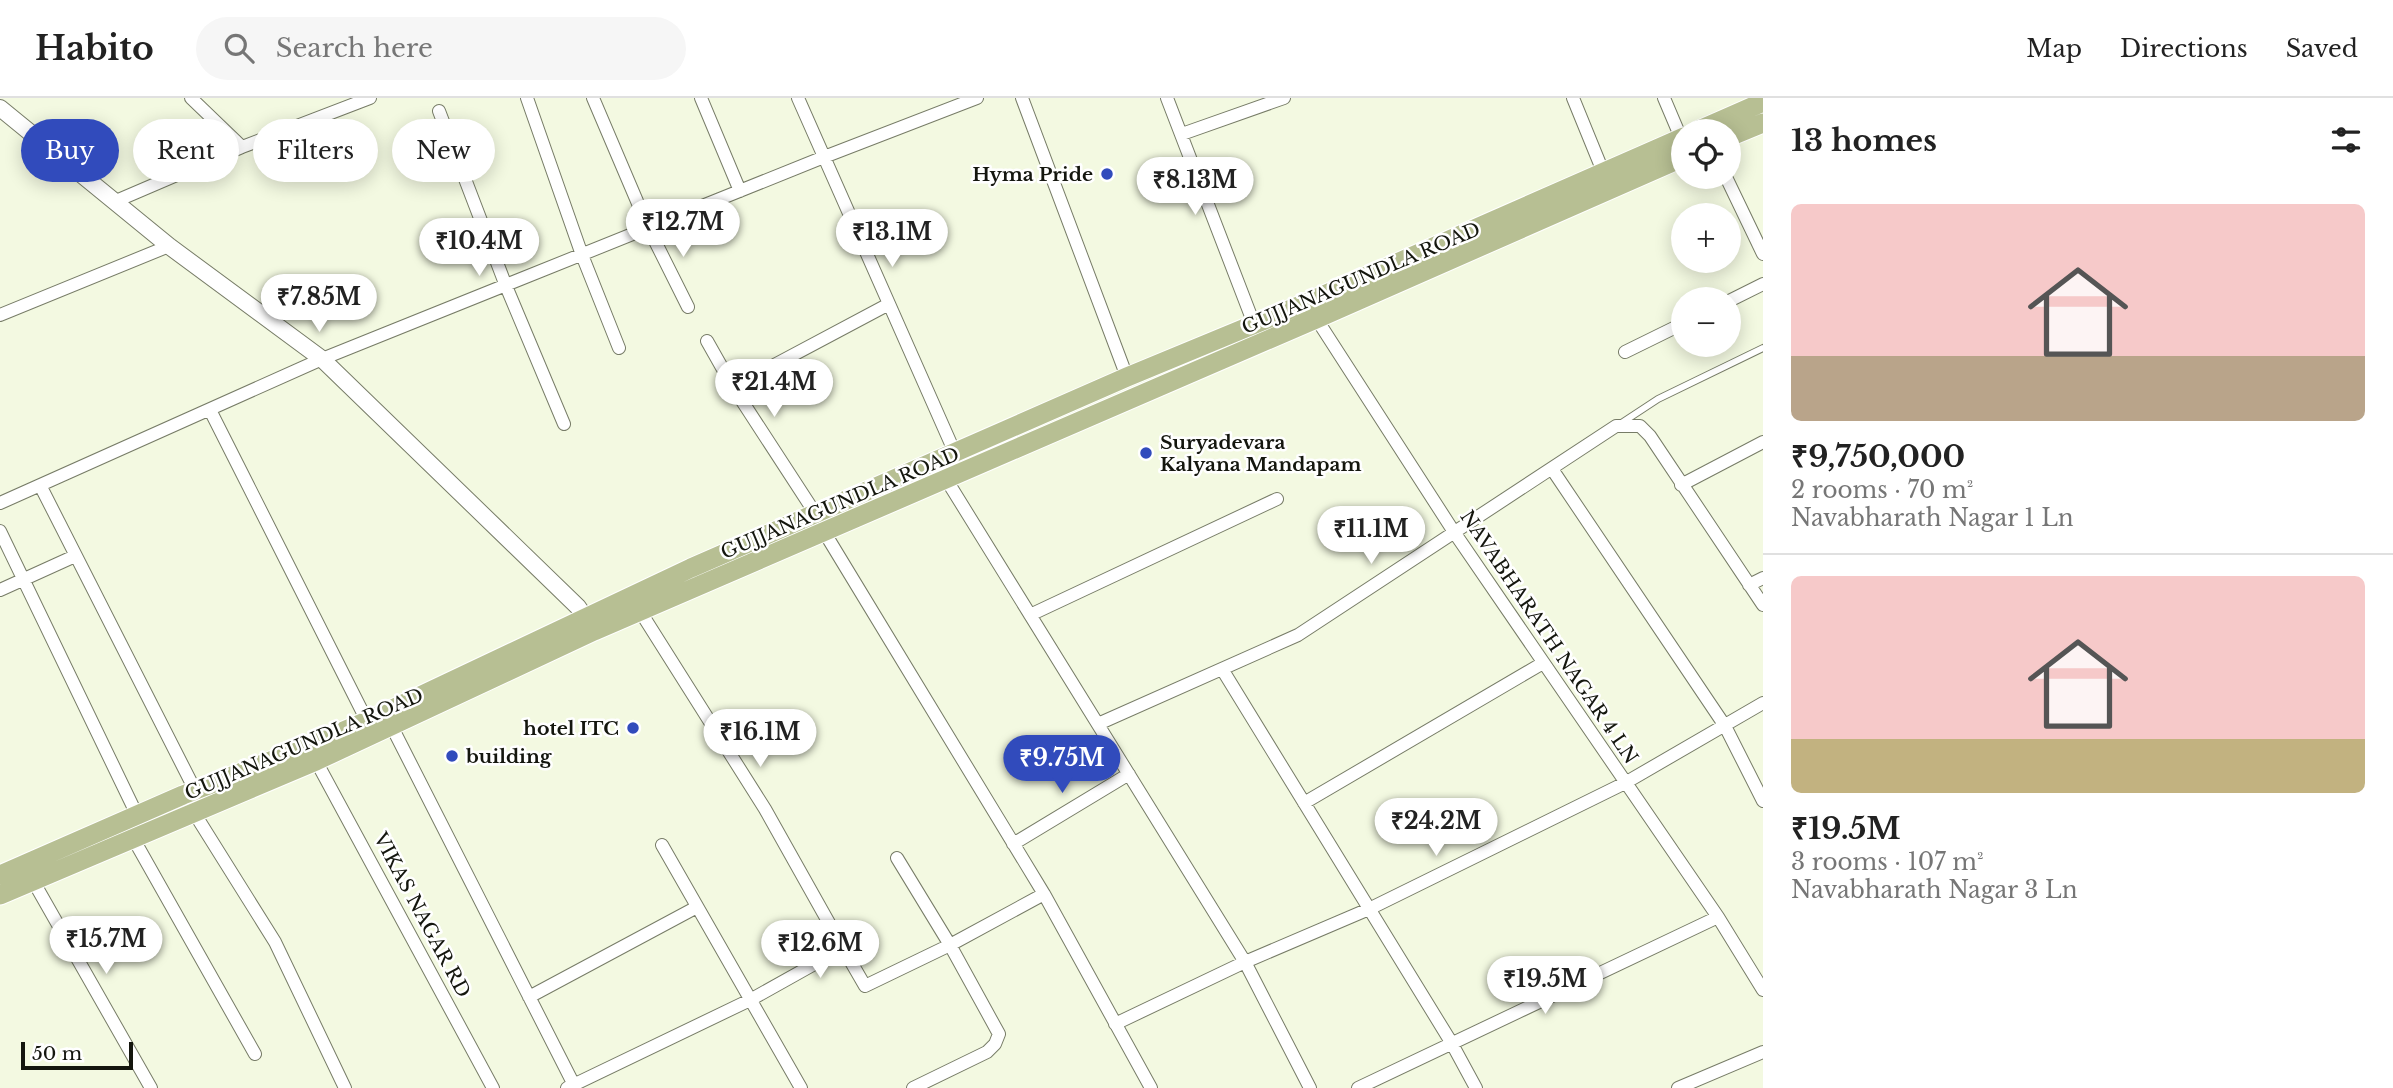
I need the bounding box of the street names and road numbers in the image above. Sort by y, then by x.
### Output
street label: GUJJANAGUNDLA ROAD [1238,217,1484,339]
street label: GUJJANAGUNDLA ROAD [717,442,963,564]
street label: NAVABHARATH NAGAR 4 LN [1455,506,1643,768]
street label: GUJJANAGUNDLA ROAD [181,683,427,805]
street label: VIKAS NAGAR RD [368,828,475,1001]

